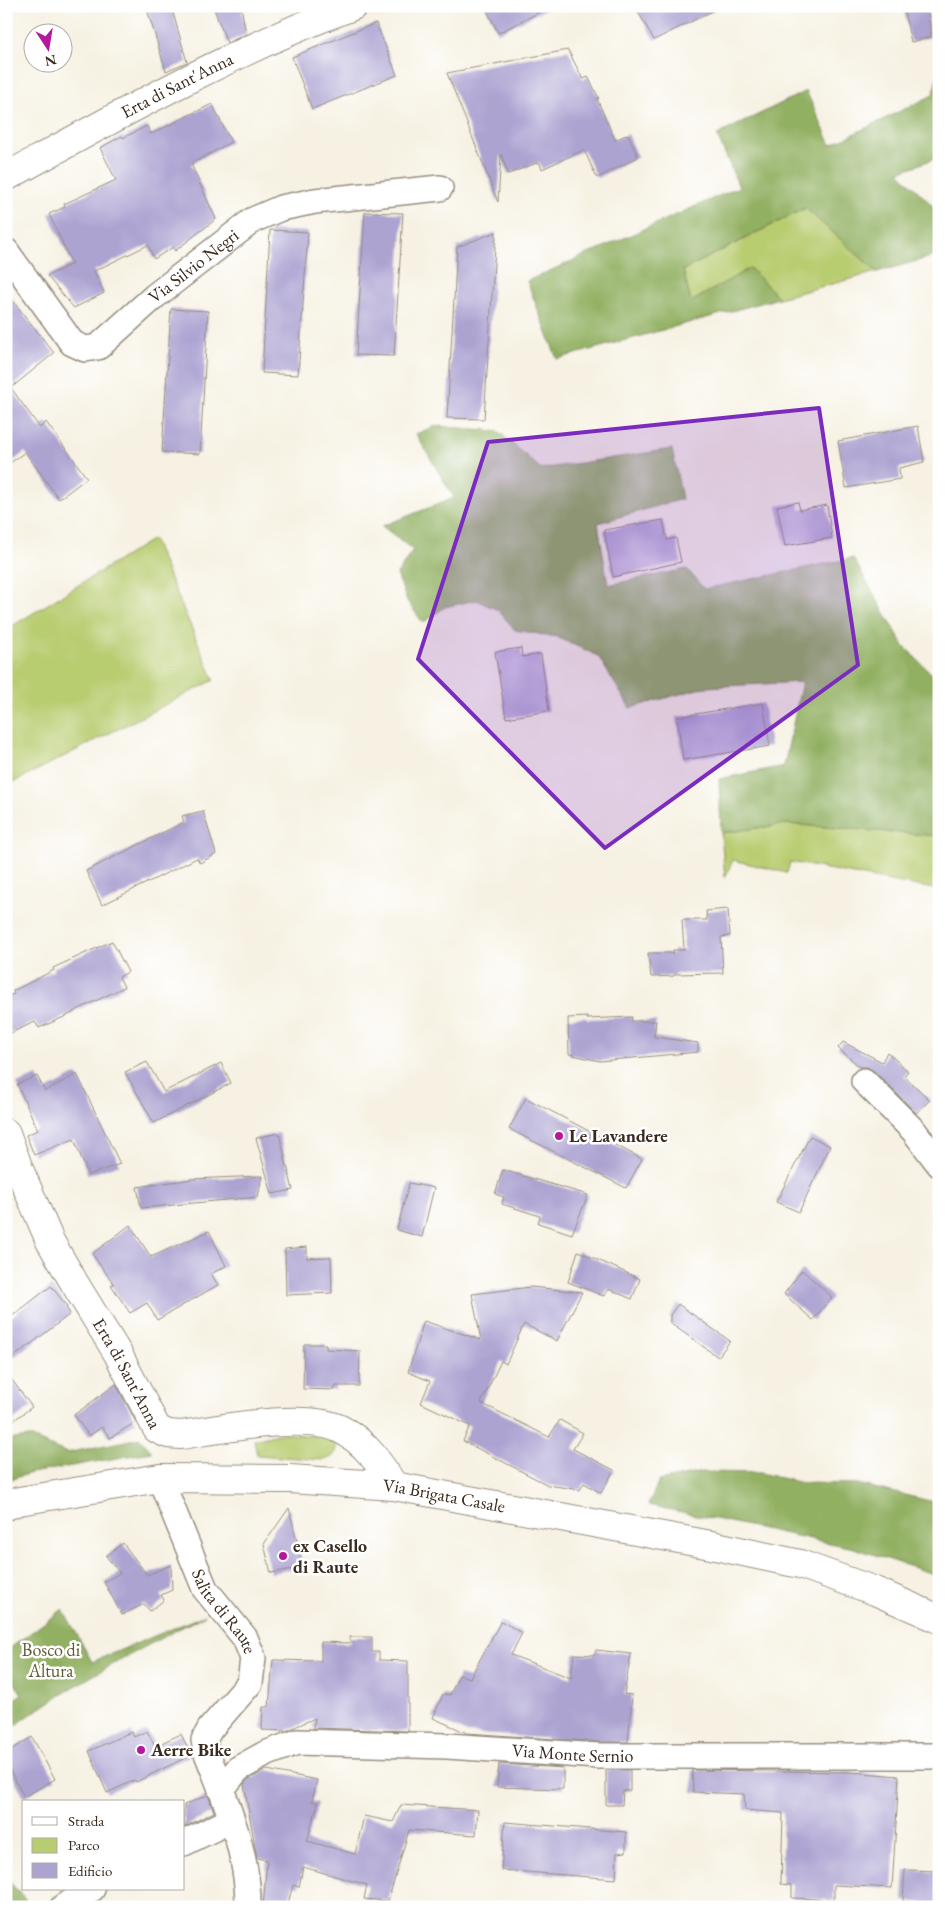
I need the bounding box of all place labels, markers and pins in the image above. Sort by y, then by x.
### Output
place label: Le Lavandere [569,1124,668,1147]
marker: Le Lavandere [553,1130,565,1142]
place label: ex Casello di Raute [293,1534,367,1578]
marker: ex Casello di Raute [277,1550,289,1562]
place label: Aerre Bike [150,1738,232,1761]
marker: Aerre Bike [135,1744,147,1756]

